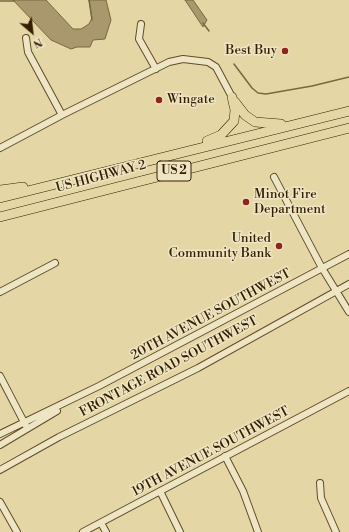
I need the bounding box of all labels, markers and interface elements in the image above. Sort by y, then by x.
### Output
north arrow [12,12,52,52]
text: N [31,34,45,51]
place label: Best Buy [225,43,277,59]
marker: Best Buy [280,46,290,56]
place label: Wingate [167,92,215,108]
marker: Wingate [154,95,164,105]
street label: US HIGHWAY 2 [54,157,148,197]
road number: US 2 [157,161,191,181]
place label: Minot Fire Department [254,187,326,218]
marker: Minot Fire Department [241,197,251,207]
place label: United Community Bank [169,231,271,262]
marker: United Community Bank [274,241,284,251]
street label: 20TH AVENUE SOUTHWEST [128,266,294,364]
street label: FRONTAGE ROAD SOUTHWEST [77,313,261,421]
street label: 19TH AVENUE SOUTHWEST [130,404,292,500]

